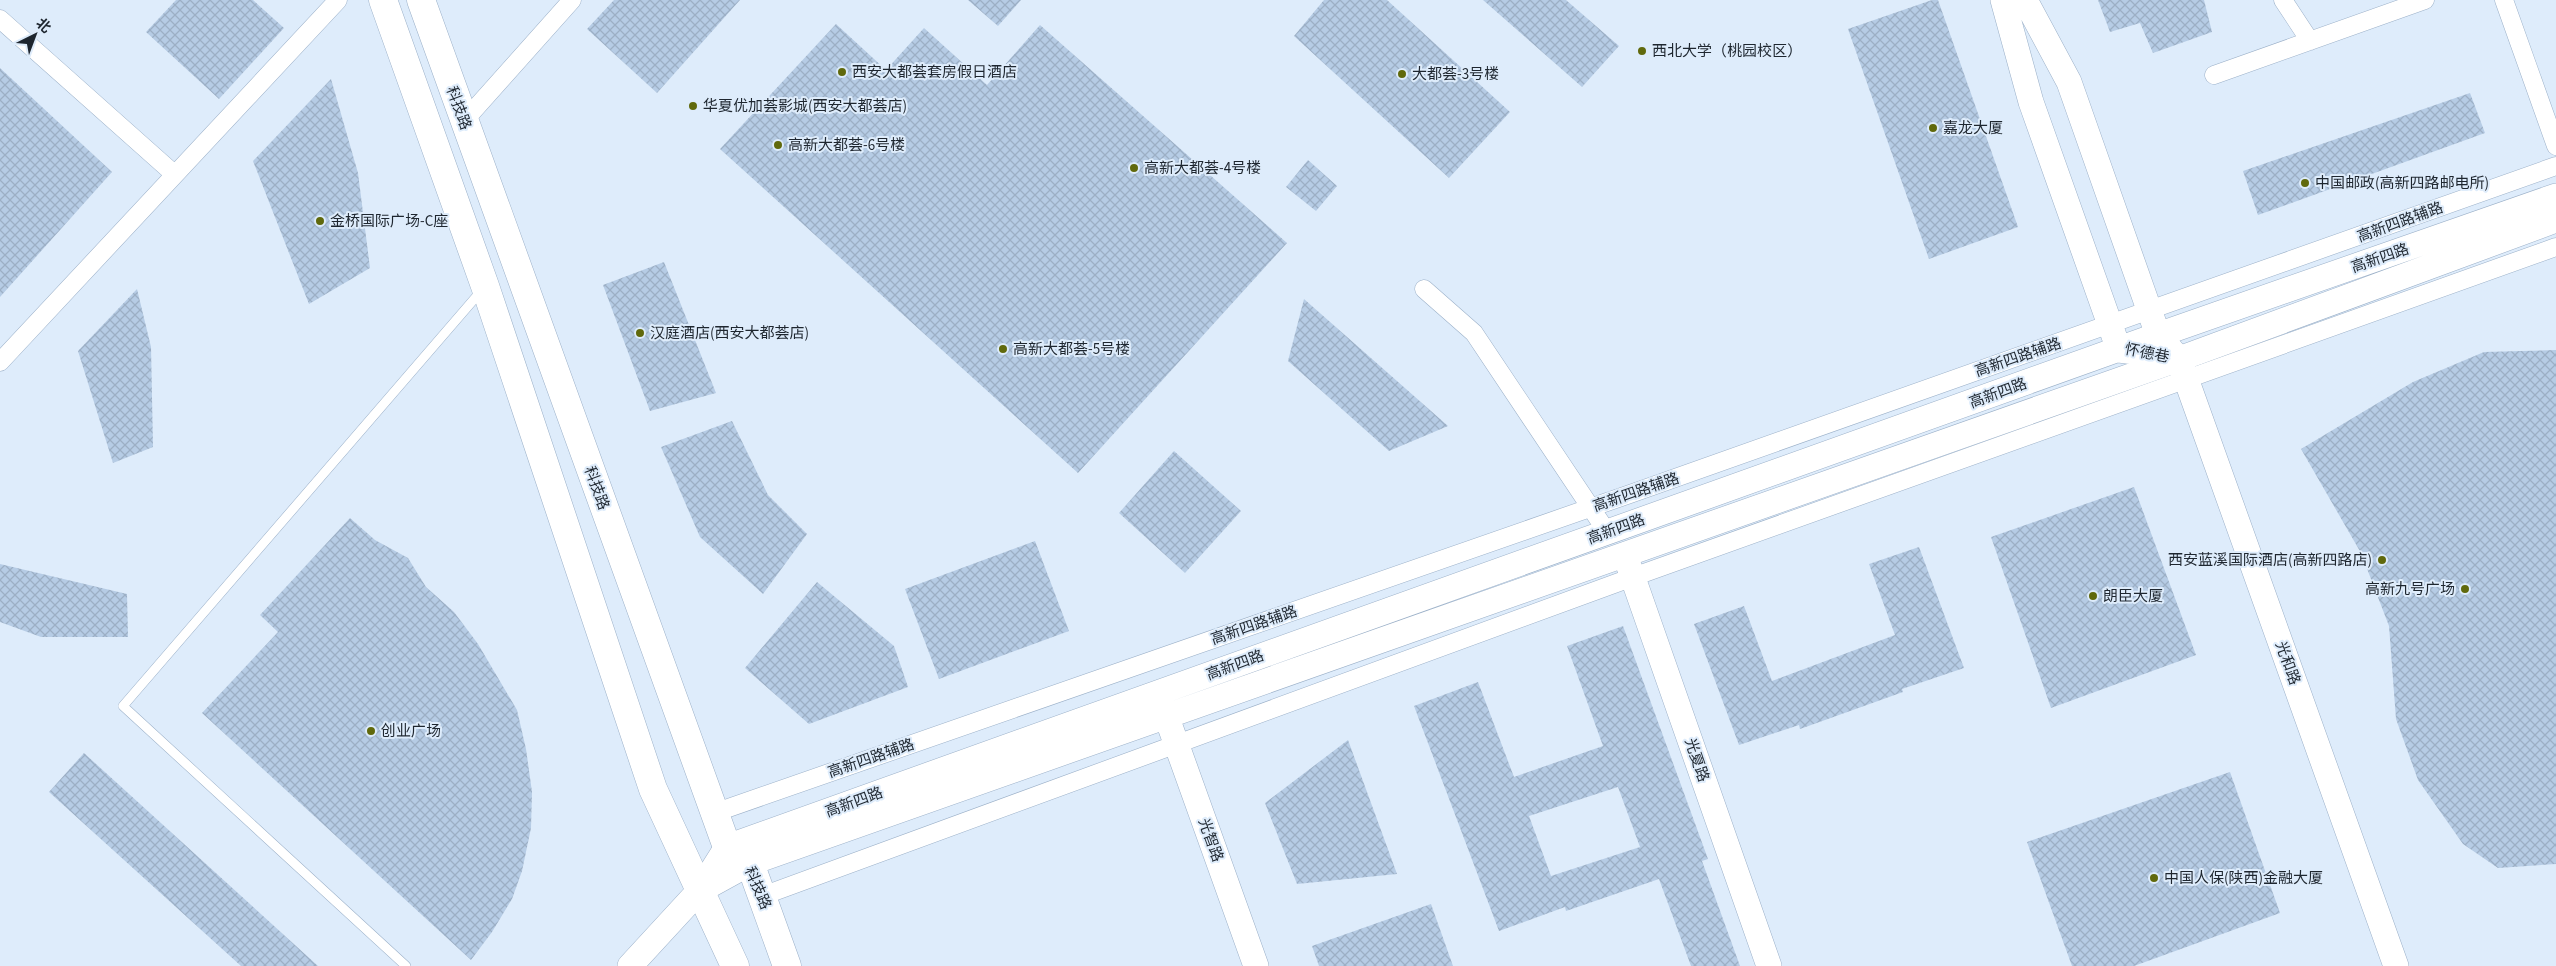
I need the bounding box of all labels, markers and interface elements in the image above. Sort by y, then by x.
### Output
north arrow [10,10,60,60]
text: 北 [31,14,55,38]
place label: 西北大学（桃园校区） [1652,41,1802,62]
marker: 西北大学（桃园校区） [1636,45,1648,57]
place label: 西安大都荟套房假日酒店 [852,62,1017,83]
place label: 大都荟-3号楼 [1412,64,1499,85]
marker: 西安大都荟套房假日酒店 [836,66,848,78]
marker: 大都荟-3号楼 [1396,68,1408,80]
street label: 科技路 [441,83,476,133]
place label: 华夏优加荟影城(西安大都荟店) [703,96,907,117]
marker: 华夏优加荟影城(西安大都荟店) [687,100,699,112]
place label: 嘉龙大厦 [1943,118,2003,139]
marker: 嘉龙大厦 [1927,122,1939,134]
place label: 高新大都荟-6号楼 [788,135,905,156]
marker: 高新大都荟-6号楼 [772,139,784,151]
place label: 高新大都荟-4号楼 [1144,158,1261,179]
marker: 高新大都荟-4号楼 [1128,162,1140,174]
place label: 中国邮政(高新四路邮电所) [2315,173,2489,194]
marker: 中国邮政(高新四路邮电所) [2299,177,2311,189]
street label: 高新四路辅路 [2354,197,2446,248]
place label: 金桥国际广场-C座 [330,211,448,232]
marker: 金桥国际广场-C座 [314,215,326,227]
street label: 高新四路 [2348,239,2412,278]
place label: 汉庭酒店(西安大都荟店) [650,323,809,344]
marker: 汉庭酒店(西安大都荟店) [634,327,646,339]
street label: 高新四路辅路 [1972,333,2064,382]
place label: 高新大都荟-5号楼 [1013,339,1130,360]
street label: 怀德巷 [2123,339,2171,368]
marker: 高新大都荟-5号楼 [997,343,1009,355]
street label: 高新四路 [1966,373,2030,414]
street label: 科技路 [579,463,614,513]
street label: 高新四路辅路 [1590,468,1682,517]
street label: 高新四路 [1584,509,1648,550]
place label: 西安蓝溪国际酒店(高新四路店) [2168,550,2372,571]
marker: 西安蓝溪国际酒店(高新四路店) [2376,554,2388,566]
place label: 高新九号广场 [2365,579,2455,600]
marker: 高新九号广场 [2459,583,2471,595]
place label: 朗臣大厦 [2103,586,2163,607]
marker: 朗臣大厦 [2087,590,2099,602]
street label: 高新四路辅路 [1208,601,1300,650]
street label: 光和路 [2270,638,2305,688]
street label: 高新四路 [1203,645,1267,686]
place label: 创业广场 [381,721,441,742]
marker: 创业广场 [365,725,377,737]
street label: 高新四路辅路 [825,734,917,783]
street label: 光夏路 [1679,735,1714,785]
street label: 高新四路 [822,782,886,823]
street label: 光智路 [1193,815,1228,865]
street label: 科技路 [739,863,776,913]
place label: 中国人保(陕西)金融大厦 [2164,868,2323,889]
marker: 中国人保(陕西)金融大厦 [2148,872,2160,884]

